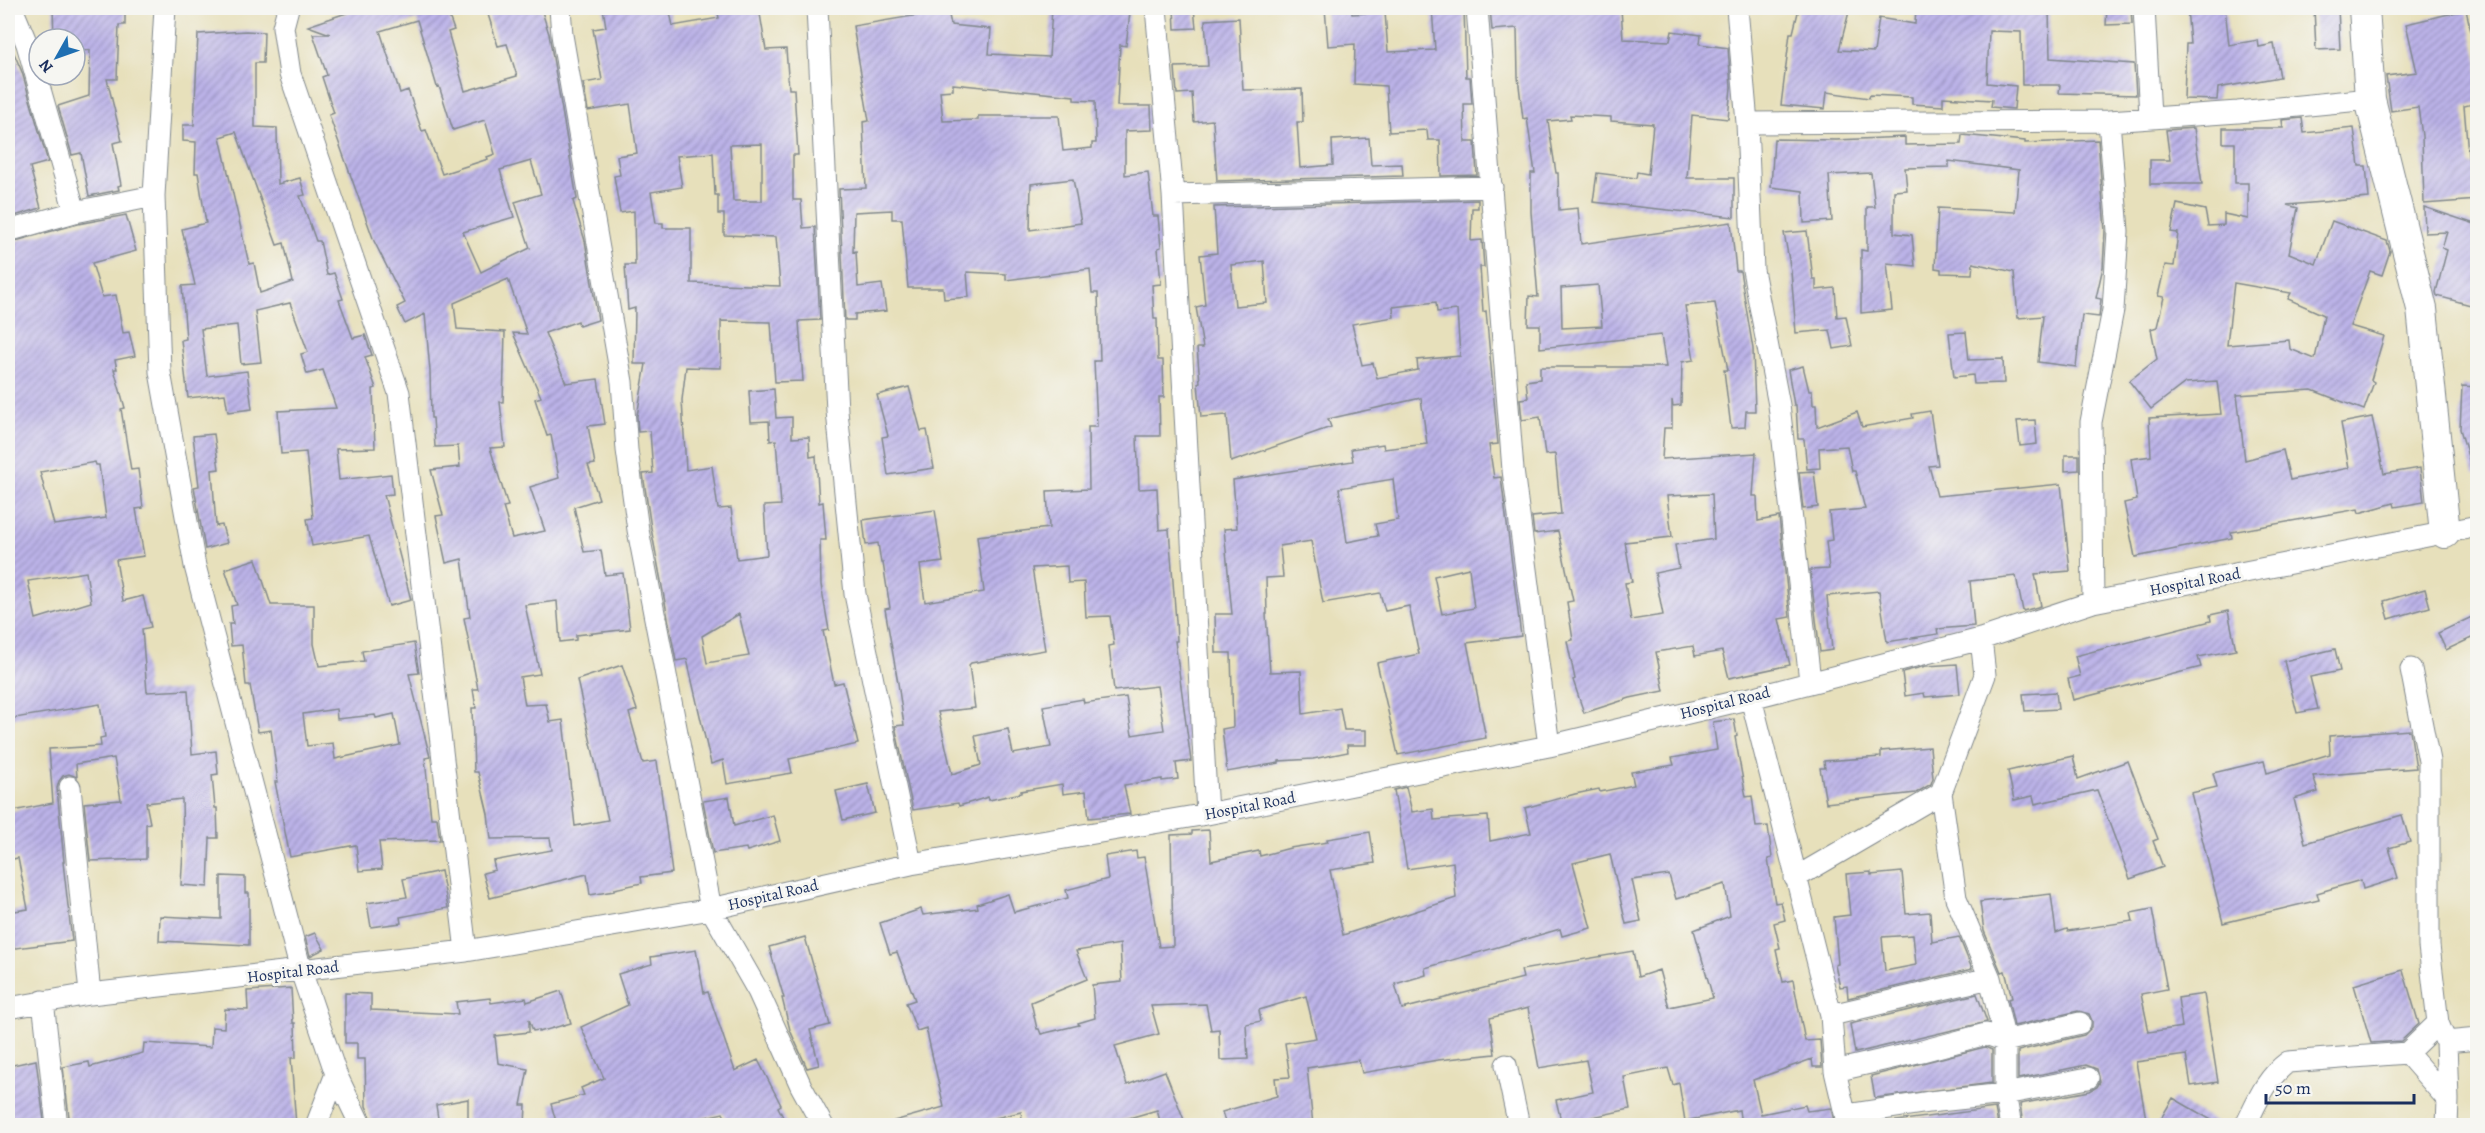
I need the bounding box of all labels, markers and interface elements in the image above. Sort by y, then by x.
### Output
north arrow [27,27,87,87]
text: N [34,54,58,78]
street label: Hospital Road [2148,562,2243,602]
street label: Hospital Road [1678,681,1773,725]
street label: Hospital Road [1203,786,1298,826]
street label: Hospital Road [726,874,821,916]
street label: Hospital Road [246,955,341,989]
scale bar [2266,1067,2414,1105]
text: 50 m [2275,1076,2311,1100]

